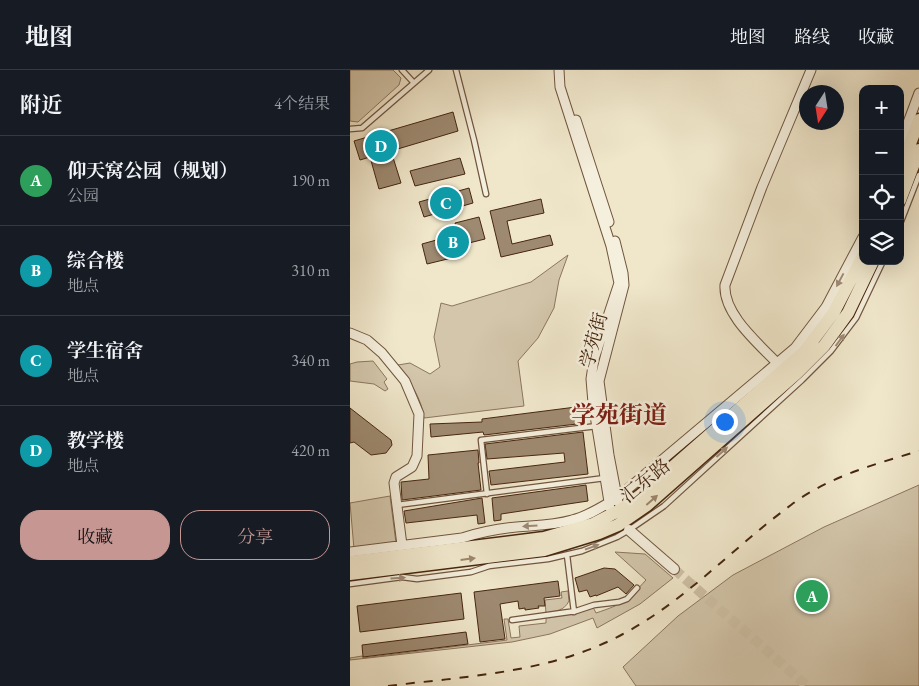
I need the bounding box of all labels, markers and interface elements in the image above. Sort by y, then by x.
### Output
text: 地图 [25,21,73,52]
text: 地图 [730,25,766,48]
text: 路线 [794,25,830,48]
text: 收藏 [858,25,894,48]
north arrow [799,85,844,130]
map controls [859,85,904,265]
button: + [859,85,904,130]
text: 附近 [20,91,62,118]
text: 4个结果 [274,93,330,114]
pin: D [365,127,397,165]
button: − [859,130,904,175]
text: 仰天窝公园（规划） [67,158,238,183]
text: A [30,170,42,191]
text: 190 m [291,170,330,191]
button: locate [859,175,904,220]
pin: C [430,184,462,222]
text: 公园 [67,185,99,206]
button: layers [859,220,904,265]
pin: B [437,223,469,261]
text: 综合楼 [67,248,124,273]
text: B [31,260,41,281]
text: 310 m [291,260,330,281]
one-way arrow [836,273,844,288]
text: 地点 [67,275,99,296]
street label: 学苑街 [574,309,613,371]
one-way arrow [834,334,845,347]
text: 学生宿舍 [67,338,143,363]
text: C [30,350,42,371]
text: 340 m [291,350,330,371]
text: 地点 [67,365,99,386]
district label: 学苑街道 [571,399,667,430]
your location [712,409,738,435]
text: 教学楼 [67,428,124,453]
text: D [30,440,42,461]
text: 420 m [291,440,330,461]
one-way arrow [716,446,728,458]
street label: 汇东路 [615,453,675,508]
text: 地点 [67,455,99,476]
one-way arrow [646,494,658,506]
button: 收藏 [20,510,170,560]
button: 分享 [180,510,330,560]
one-way arrow [521,523,537,531]
one-way arrow [585,543,600,551]
one-way arrow [460,555,476,563]
one-way arrow [391,574,407,582]
pin: A [796,577,828,615]

